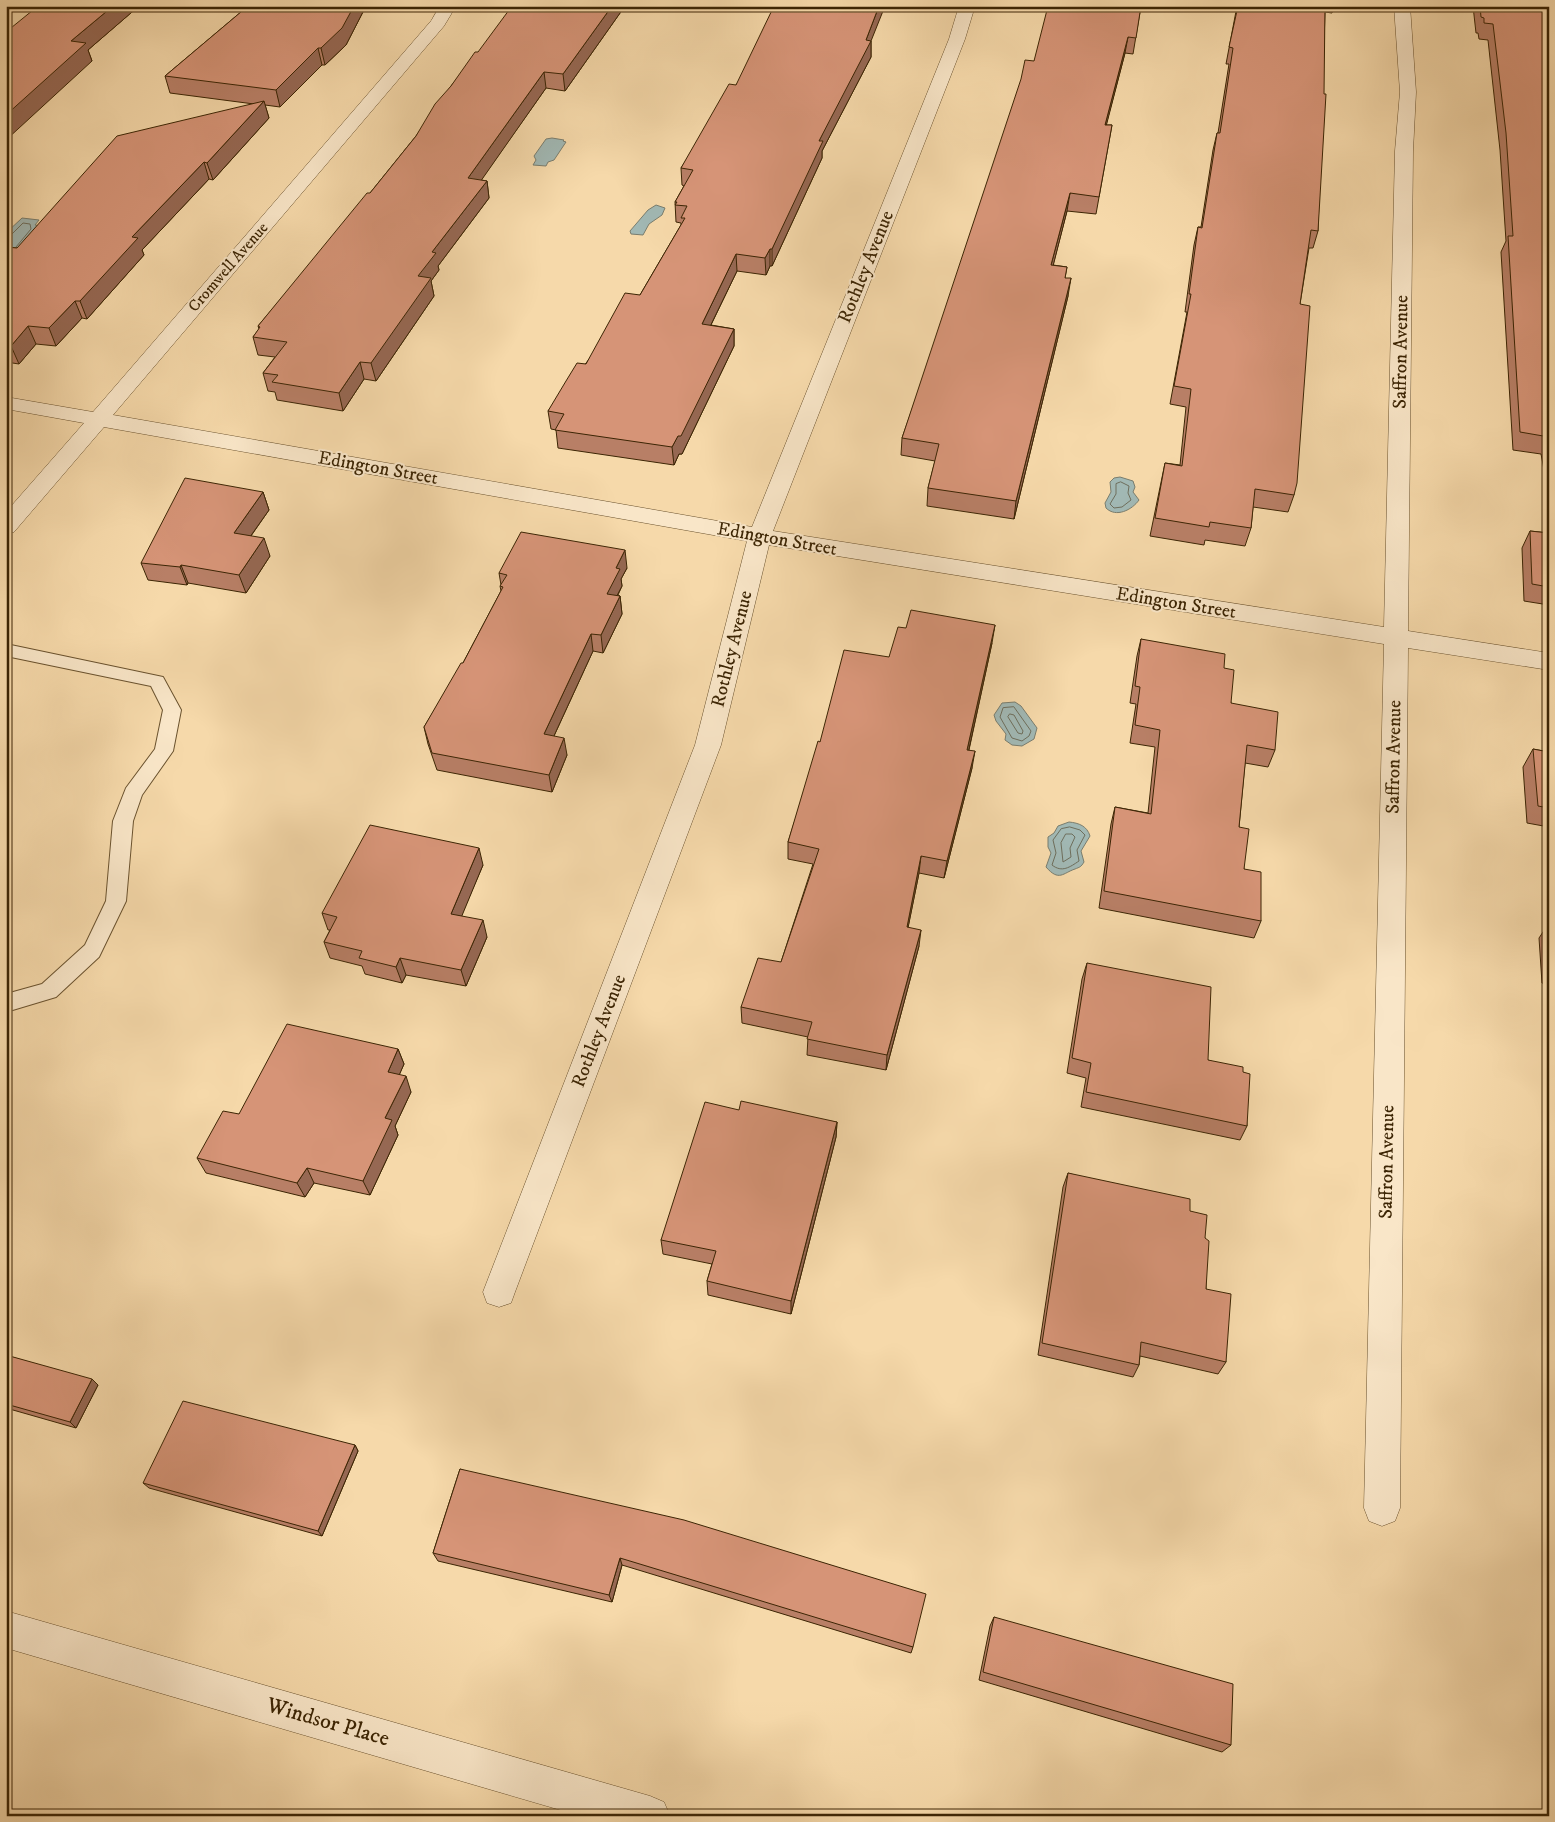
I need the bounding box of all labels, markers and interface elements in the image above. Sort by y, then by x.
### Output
street label: Rothley Avenue [833,207,899,327]
street label: Cromwell Avenue [184,218,273,316]
street label: Saffron Avenue [1389,295,1413,409]
street label: Edington Street [316,446,440,490]
street label: Edington Street [715,517,839,561]
street label: Edington Street [1114,582,1238,624]
street label: Rothley Avenue [706,588,758,710]
street label: Saffron Avenue [1382,700,1406,814]
street label: Rothley Avenue [567,971,631,1091]
street label: Saffron Avenue [1375,1105,1399,1219]
street label: Windsor Place [263,1691,392,1752]

